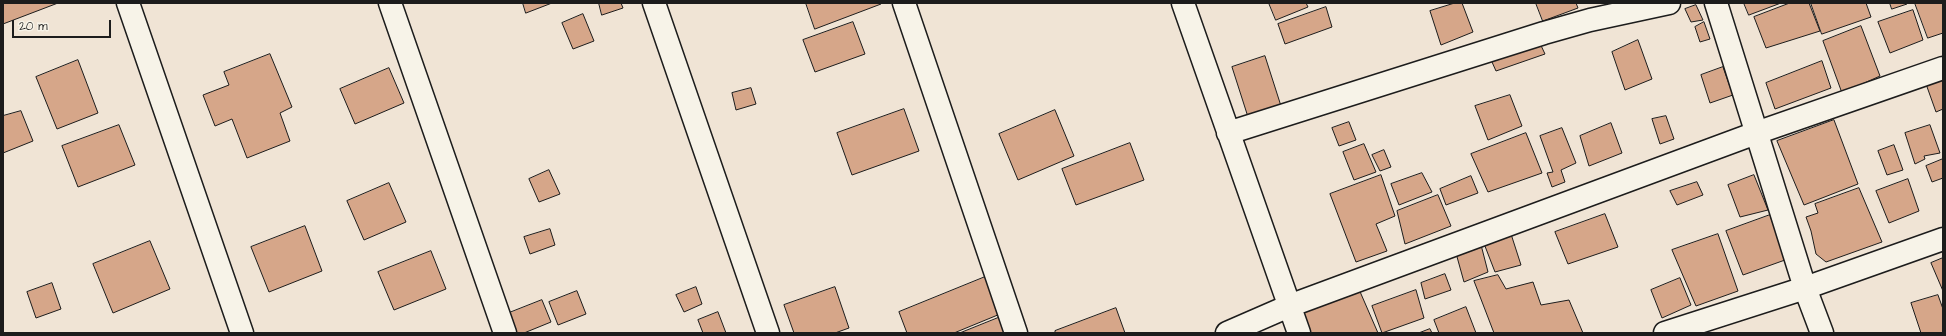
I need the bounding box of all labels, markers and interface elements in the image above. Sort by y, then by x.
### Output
scale bar [14,12,113,38]
text: 20 m [19,18,48,35]

